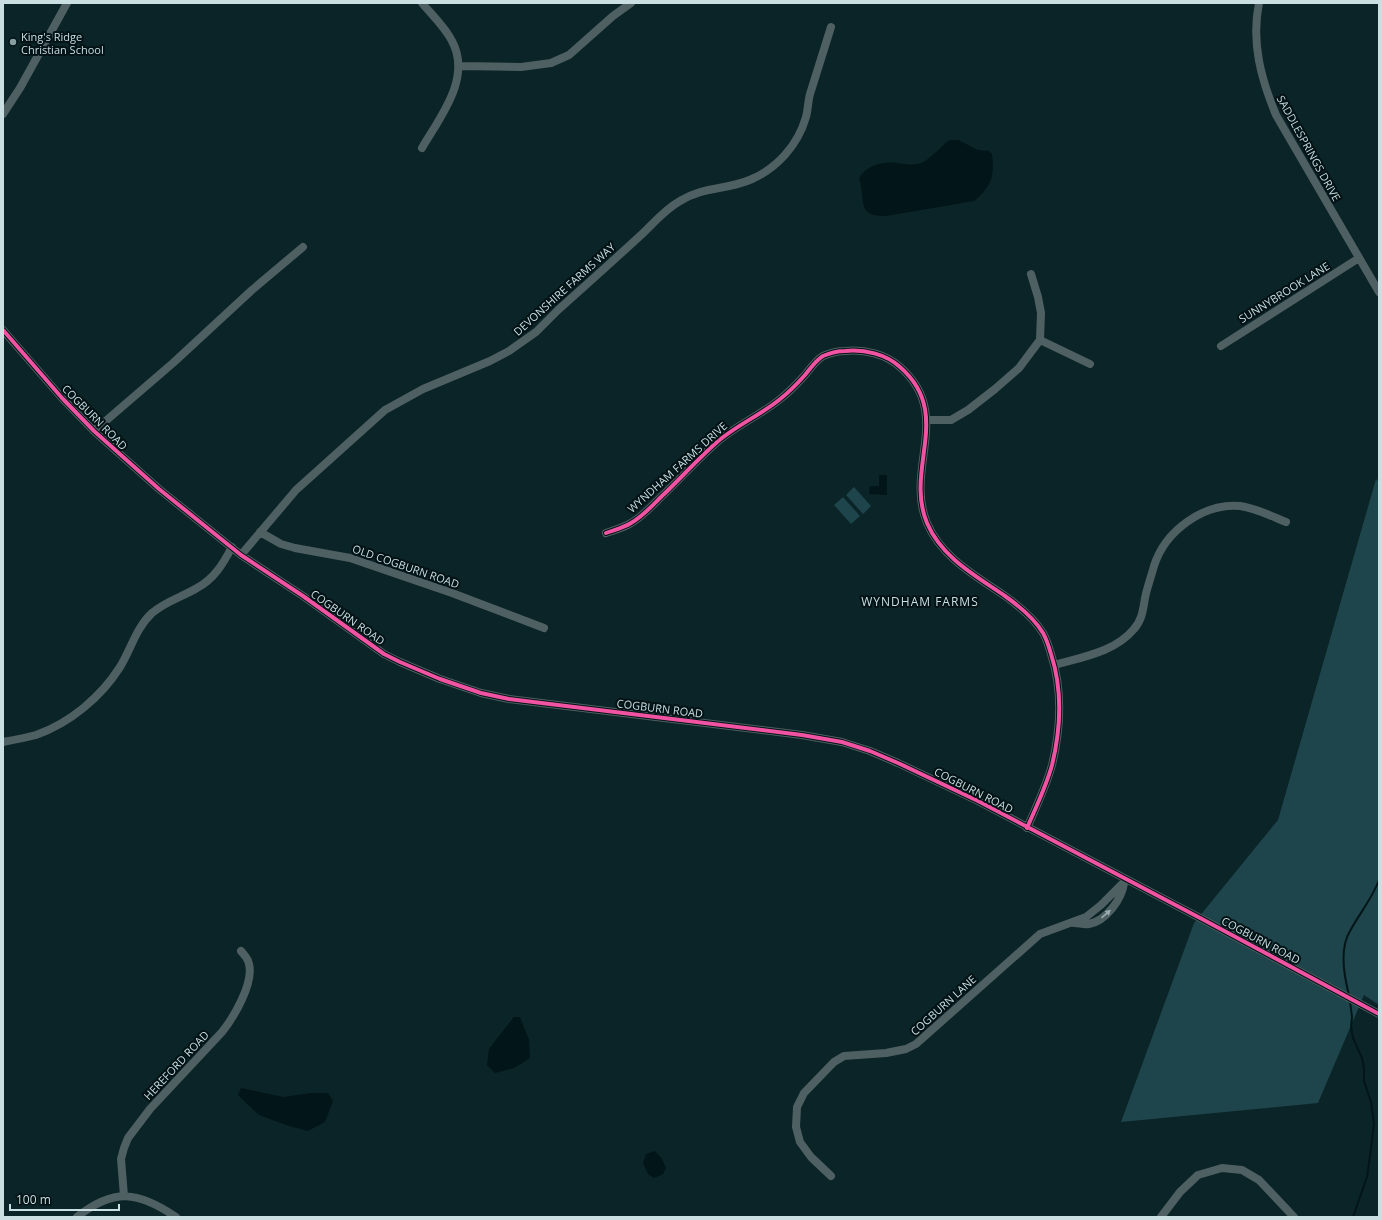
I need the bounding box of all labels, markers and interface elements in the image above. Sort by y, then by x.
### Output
place label: King's Ridge Christian School [21,29,104,57]
marker: King's Ridge Christian School [8,37,18,47]
street label: SADDLESPRINGS DRIVE [1274,92,1344,204]
street label: DEVONSHIRE FARMS WAY [510,239,619,339]
street label: SUNNYBROOK LANE [1236,258,1332,326]
street label: COGBURN ROAD [59,381,131,453]
street label: WYNDHAM FARMS DRIVE [624,418,730,516]
street label: OLD COGBURN ROAD [351,541,461,591]
street label: COGBURN ROAD [308,586,388,648]
district label: WYNDHAM FARMS [861,593,979,610]
street label: COGBURN ROAD [616,695,704,721]
street label: COGBURN ROAD [932,764,1016,816]
one-way arrow [1101,910,1110,919]
street label: COGBURN ROAD [1219,913,1303,967]
street label: COGBURN LANE [907,971,979,1039]
street label: HEREFORD ROAD [140,1027,212,1103]
scale bar [10,1186,119,1212]
text: 100 m [16,1191,51,1208]

